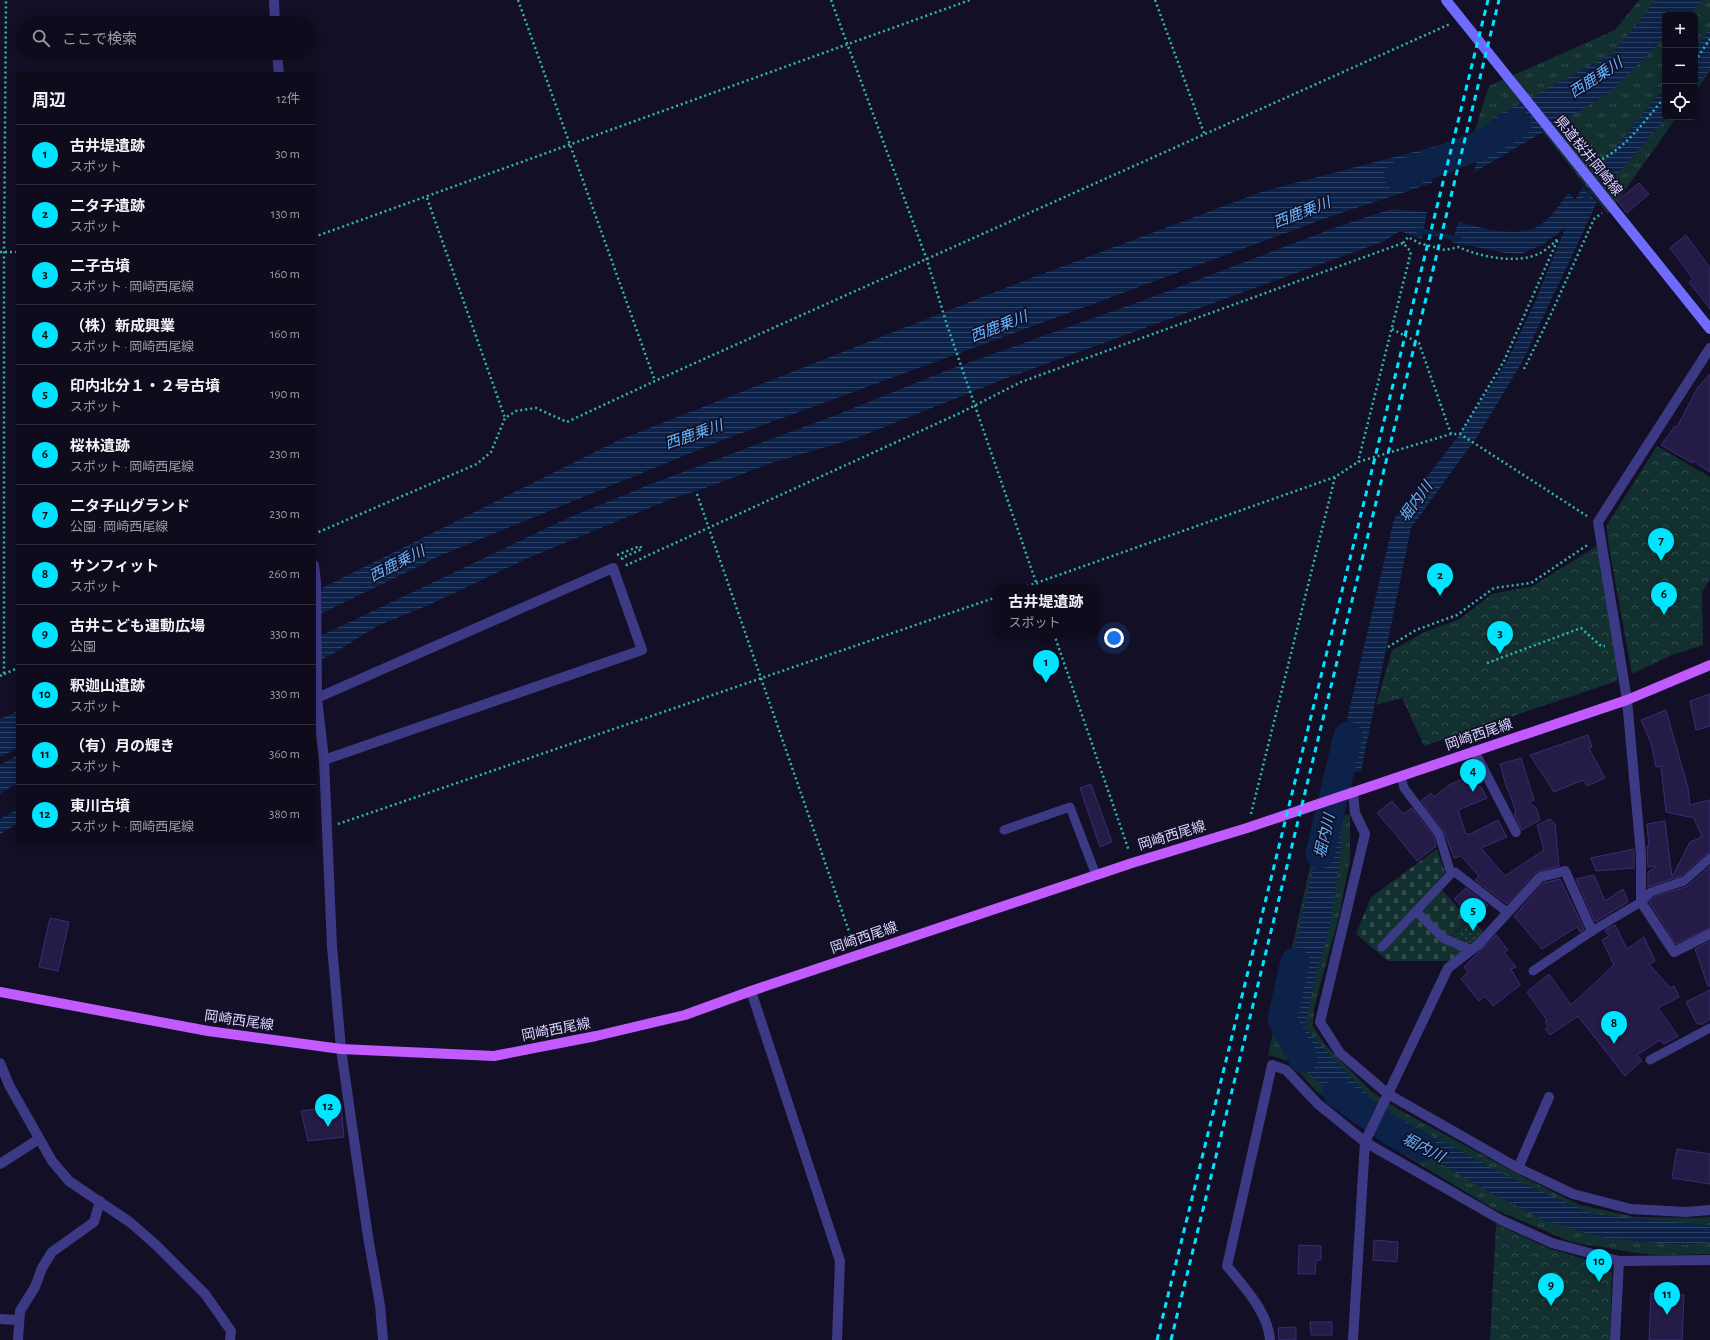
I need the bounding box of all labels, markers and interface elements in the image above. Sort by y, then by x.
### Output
map controls [1662,12,1698,120]
button: + [1662,12,1698,48]
search box [16,16,316,60]
icon: search [30,27,52,49]
text: ここで検索 [62,32,137,47]
button: − [1662,48,1698,84]
water label: 西鹿乗川 [1566,53,1627,101]
button: locate [1662,84,1698,120]
text: 周辺 [32,92,66,109]
text: 12件 [277,93,300,106]
street label: 県道桜井岡崎線 [1552,112,1626,198]
text: 古井堤遺跡 [70,139,145,154]
text: 1 [43,148,47,161]
text: 30 m [275,148,300,161]
text: スポット [70,161,122,174]
water label: 西鹿乗川 [1271,194,1335,231]
text: 二タ子遺跡 [70,199,145,214]
text: 2 [42,208,48,221]
text: 130 m [271,208,300,221]
text: スポット [70,221,122,234]
text: 二子古墳 [70,259,130,274]
text: 3 [42,268,48,281]
text: 160 m [270,268,300,281]
text: スポット · 岡崎西尾線 [70,281,194,294]
water label: 西鹿乗川 [968,308,1032,345]
text: （株）新成興業 [70,319,175,334]
text: 4 [42,328,48,341]
text: 160 m [270,328,300,341]
text: スポット · 岡崎西尾線 [70,341,194,354]
text: 印内北分１・２号古墳 [70,379,220,394]
text: 5 [42,388,48,401]
text: 190 m [270,388,300,401]
text: スポット [70,401,122,414]
water label: 西鹿乗川 [663,417,727,452]
text: 桜林遺跡 [70,439,130,454]
text: 6 [42,448,48,461]
text: 230 m [269,448,300,461]
text: スポット · 岡崎西尾線 [70,461,194,474]
water label: 堀内川 [1396,477,1436,525]
text: 二タ子山グランド [70,499,190,514]
text: 7 [42,508,48,521]
text: 230 m [269,508,300,521]
text: 公園 · 岡崎西尾線 [70,521,168,534]
pin: 7 [1648,528,1674,561]
water label: 西鹿乗川 [366,542,429,584]
text: サンフィット [70,559,159,574]
pin: 2 [1427,563,1453,596]
text: 8 [42,568,48,581]
text: 260 m [269,568,300,581]
text: スポット [70,581,122,594]
pin: 6 [1651,582,1677,615]
popup [994,585,1098,637]
text: 古井堤遺跡 [1008,595,1084,610]
text: スポット [1008,617,1061,630]
text: 古井こども運動広場 [70,619,205,634]
pin: 3 [1487,621,1513,654]
text: 9 [42,628,48,641]
text: 330 m [270,628,300,641]
your location [1104,628,1124,648]
text: 公園 [70,641,96,654]
pin: 1 [1033,650,1059,683]
text: 釈迦山遺跡 [70,679,145,694]
text: 10 [39,688,51,701]
text: 330 m [270,688,300,701]
text: スポット [70,701,122,714]
street label: 岡崎西尾線 [1443,716,1514,753]
text: （有）月の輝き [70,739,175,754]
text: 11 [40,748,50,761]
text: 360 m [269,748,300,761]
pin: 4 [1460,759,1486,792]
text: スポット [70,761,122,774]
text: 東川古墳 [70,799,130,814]
text: 12 [40,808,50,821]
text: 380 m [269,808,300,821]
water label: 堀内川 [1312,810,1338,860]
street label: 岡崎西尾線 [1136,818,1208,853]
text: スポット · 岡崎西尾線 [70,821,194,834]
pin: 5 [1460,898,1486,931]
street label: 岡崎西尾線 [828,919,899,956]
street label: 岡崎西尾線 [203,1008,275,1033]
pin: 8 [1601,1011,1627,1044]
street label: 岡崎西尾線 [520,1015,592,1044]
pin: 12 [315,1094,341,1127]
water label: 堀内川 [1400,1130,1449,1166]
pin: 10 [1586,1249,1612,1282]
pin: 9 [1538,1273,1564,1306]
pin: 11 [1654,1282,1680,1315]

